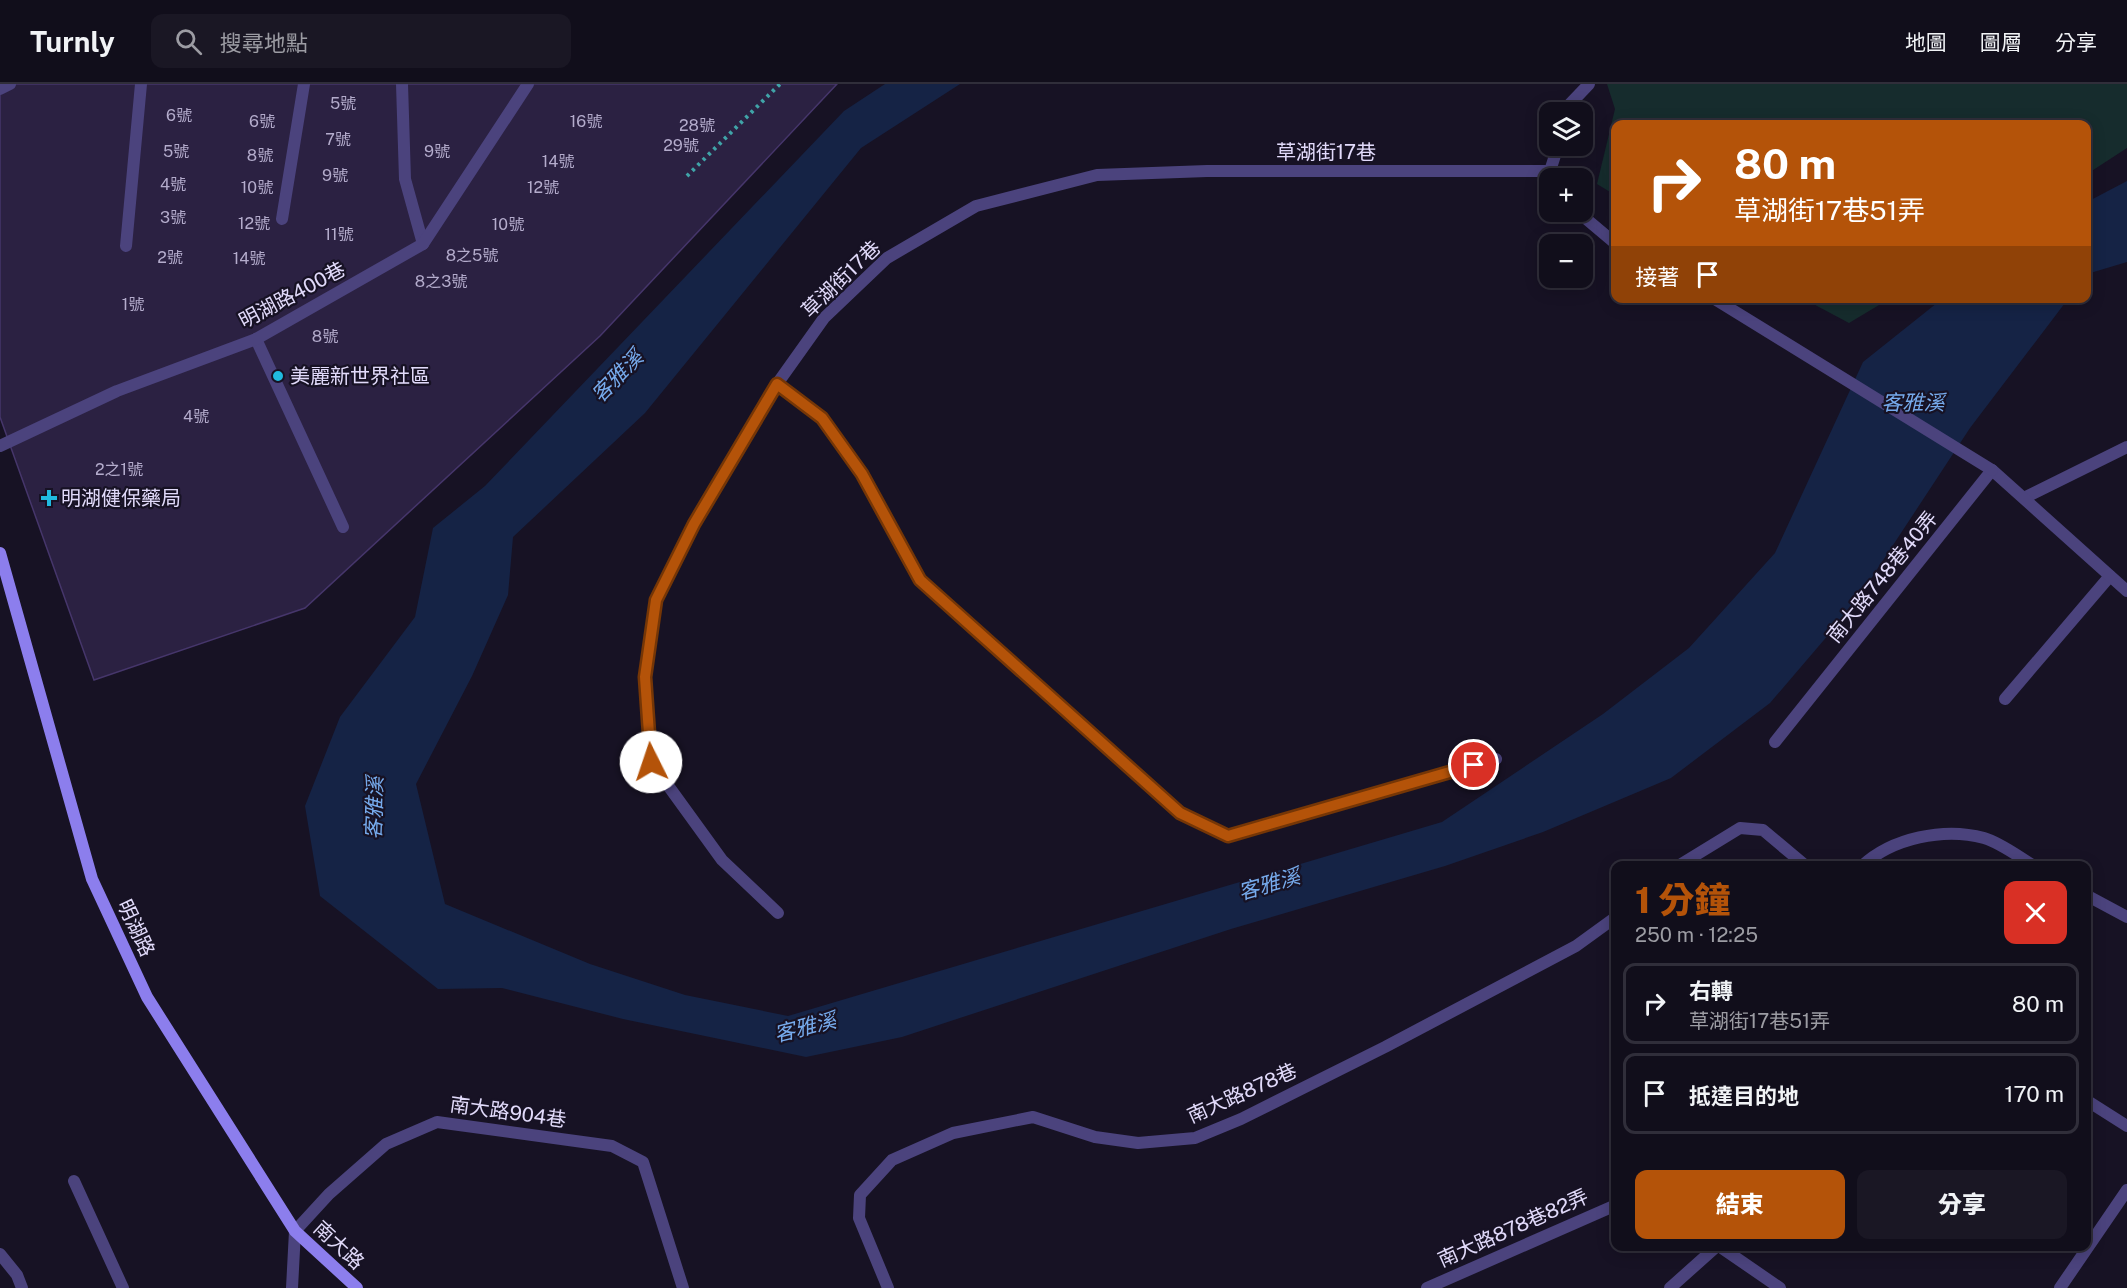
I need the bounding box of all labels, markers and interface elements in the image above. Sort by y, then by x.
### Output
search box [151,14,571,68]
text: Turnly [30,25,115,58]
icon: search [172,25,205,58]
text: 搜尋地點 [220,30,308,56]
text: 地圖 [1905,30,1947,55]
text: 圖層 [1980,30,2022,55]
text: 分享 [2055,30,2097,55]
house number: 5號 [330,94,356,113]
map controls [1539,102,1593,288]
button: layers [1539,102,1593,156]
house number: 6號 [166,106,192,125]
house number: 6號 [249,112,275,131]
house number: 16號 [570,112,602,131]
house number: 28號 [679,116,715,135]
house number: 7號 [325,130,351,149]
house number: 29號 [663,136,699,155]
text: 80 m [1734,139,1836,188]
street label: 草湖街17巷 [1276,140,1376,164]
house number: 5號 [163,142,189,161]
house number: 9號 [424,142,450,161]
icon: right [1635,144,1713,222]
house number: 8號 [247,146,273,165]
house number: 14號 [542,152,574,171]
house number: 9號 [322,166,348,185]
button: + [1539,168,1593,222]
house number: 4號 [160,175,186,194]
house number: 10號 [241,178,273,197]
house number: 12號 [527,178,559,197]
text: 草湖街17巷51弄 [1734,194,1925,226]
house number: 3號 [160,208,186,227]
house number: 12號 [238,214,270,233]
house number: 10號 [492,215,524,234]
house number: 11號 [324,225,354,244]
button: − [1539,234,1593,288]
street label: 草湖街17巷 [797,236,885,322]
house number: 8之5號 [446,246,498,265]
house number: 2號 [157,248,183,267]
house number: 14號 [233,249,265,268]
street label: 明湖路400巷 [235,257,349,333]
icon: arrive [1691,258,1724,291]
text: 接著 [1635,264,1679,290]
house number: 8之3號 [415,272,467,291]
house number: 1號 [122,295,144,314]
house number: 8號 [312,327,338,346]
water label: 客雅溪 [586,342,650,407]
place label: 美麗新世界社區 [290,364,430,388]
marker: 美麗新世界社區 [271,369,285,383]
water label: 客雅溪 [1882,390,1947,415]
house number: 4號 [183,407,209,426]
house number: 2之1號 [95,460,143,479]
place label: 明湖健保藥局 [61,486,181,510]
marker: 明湖健保藥局 [42,491,56,505]
street label: 南大路748巷40弄 [1822,507,1942,647]
position arrow [619,730,683,794]
pin [1448,739,1499,790]
icon: arrive [1457,748,1490,781]
water label: 客雅溪 [360,773,388,840]
water label: 客雅溪 [1235,862,1306,905]
text: 1 分鐘 [1635,879,1731,921]
button: close [2004,881,2067,944]
street label: 明湖路 [112,896,160,960]
text: 250 m · 12:25 [1635,923,1758,947]
text: 右轉 [1689,978,1733,1004]
icon: right [1638,987,1671,1020]
text: 80 m [2012,991,2064,1017]
water label: 客雅溪 [771,1007,841,1047]
text: 草湖街17巷51弄 [1689,1009,1830,1033]
street label: 南大路878巷 [1184,1058,1300,1128]
icon: arrive [1638,1077,1671,1110]
text: 170 m [2004,1081,2064,1107]
text: 抵達目的地 [1689,1083,1799,1109]
street label: 南大路904巷 [448,1092,568,1132]
button: 結束 [1635,1170,1845,1239]
button: 分享 [1857,1170,2067,1239]
street label: 南大路878巷82弄 [1434,1184,1592,1272]
street label: 南大路 [309,1216,369,1274]

